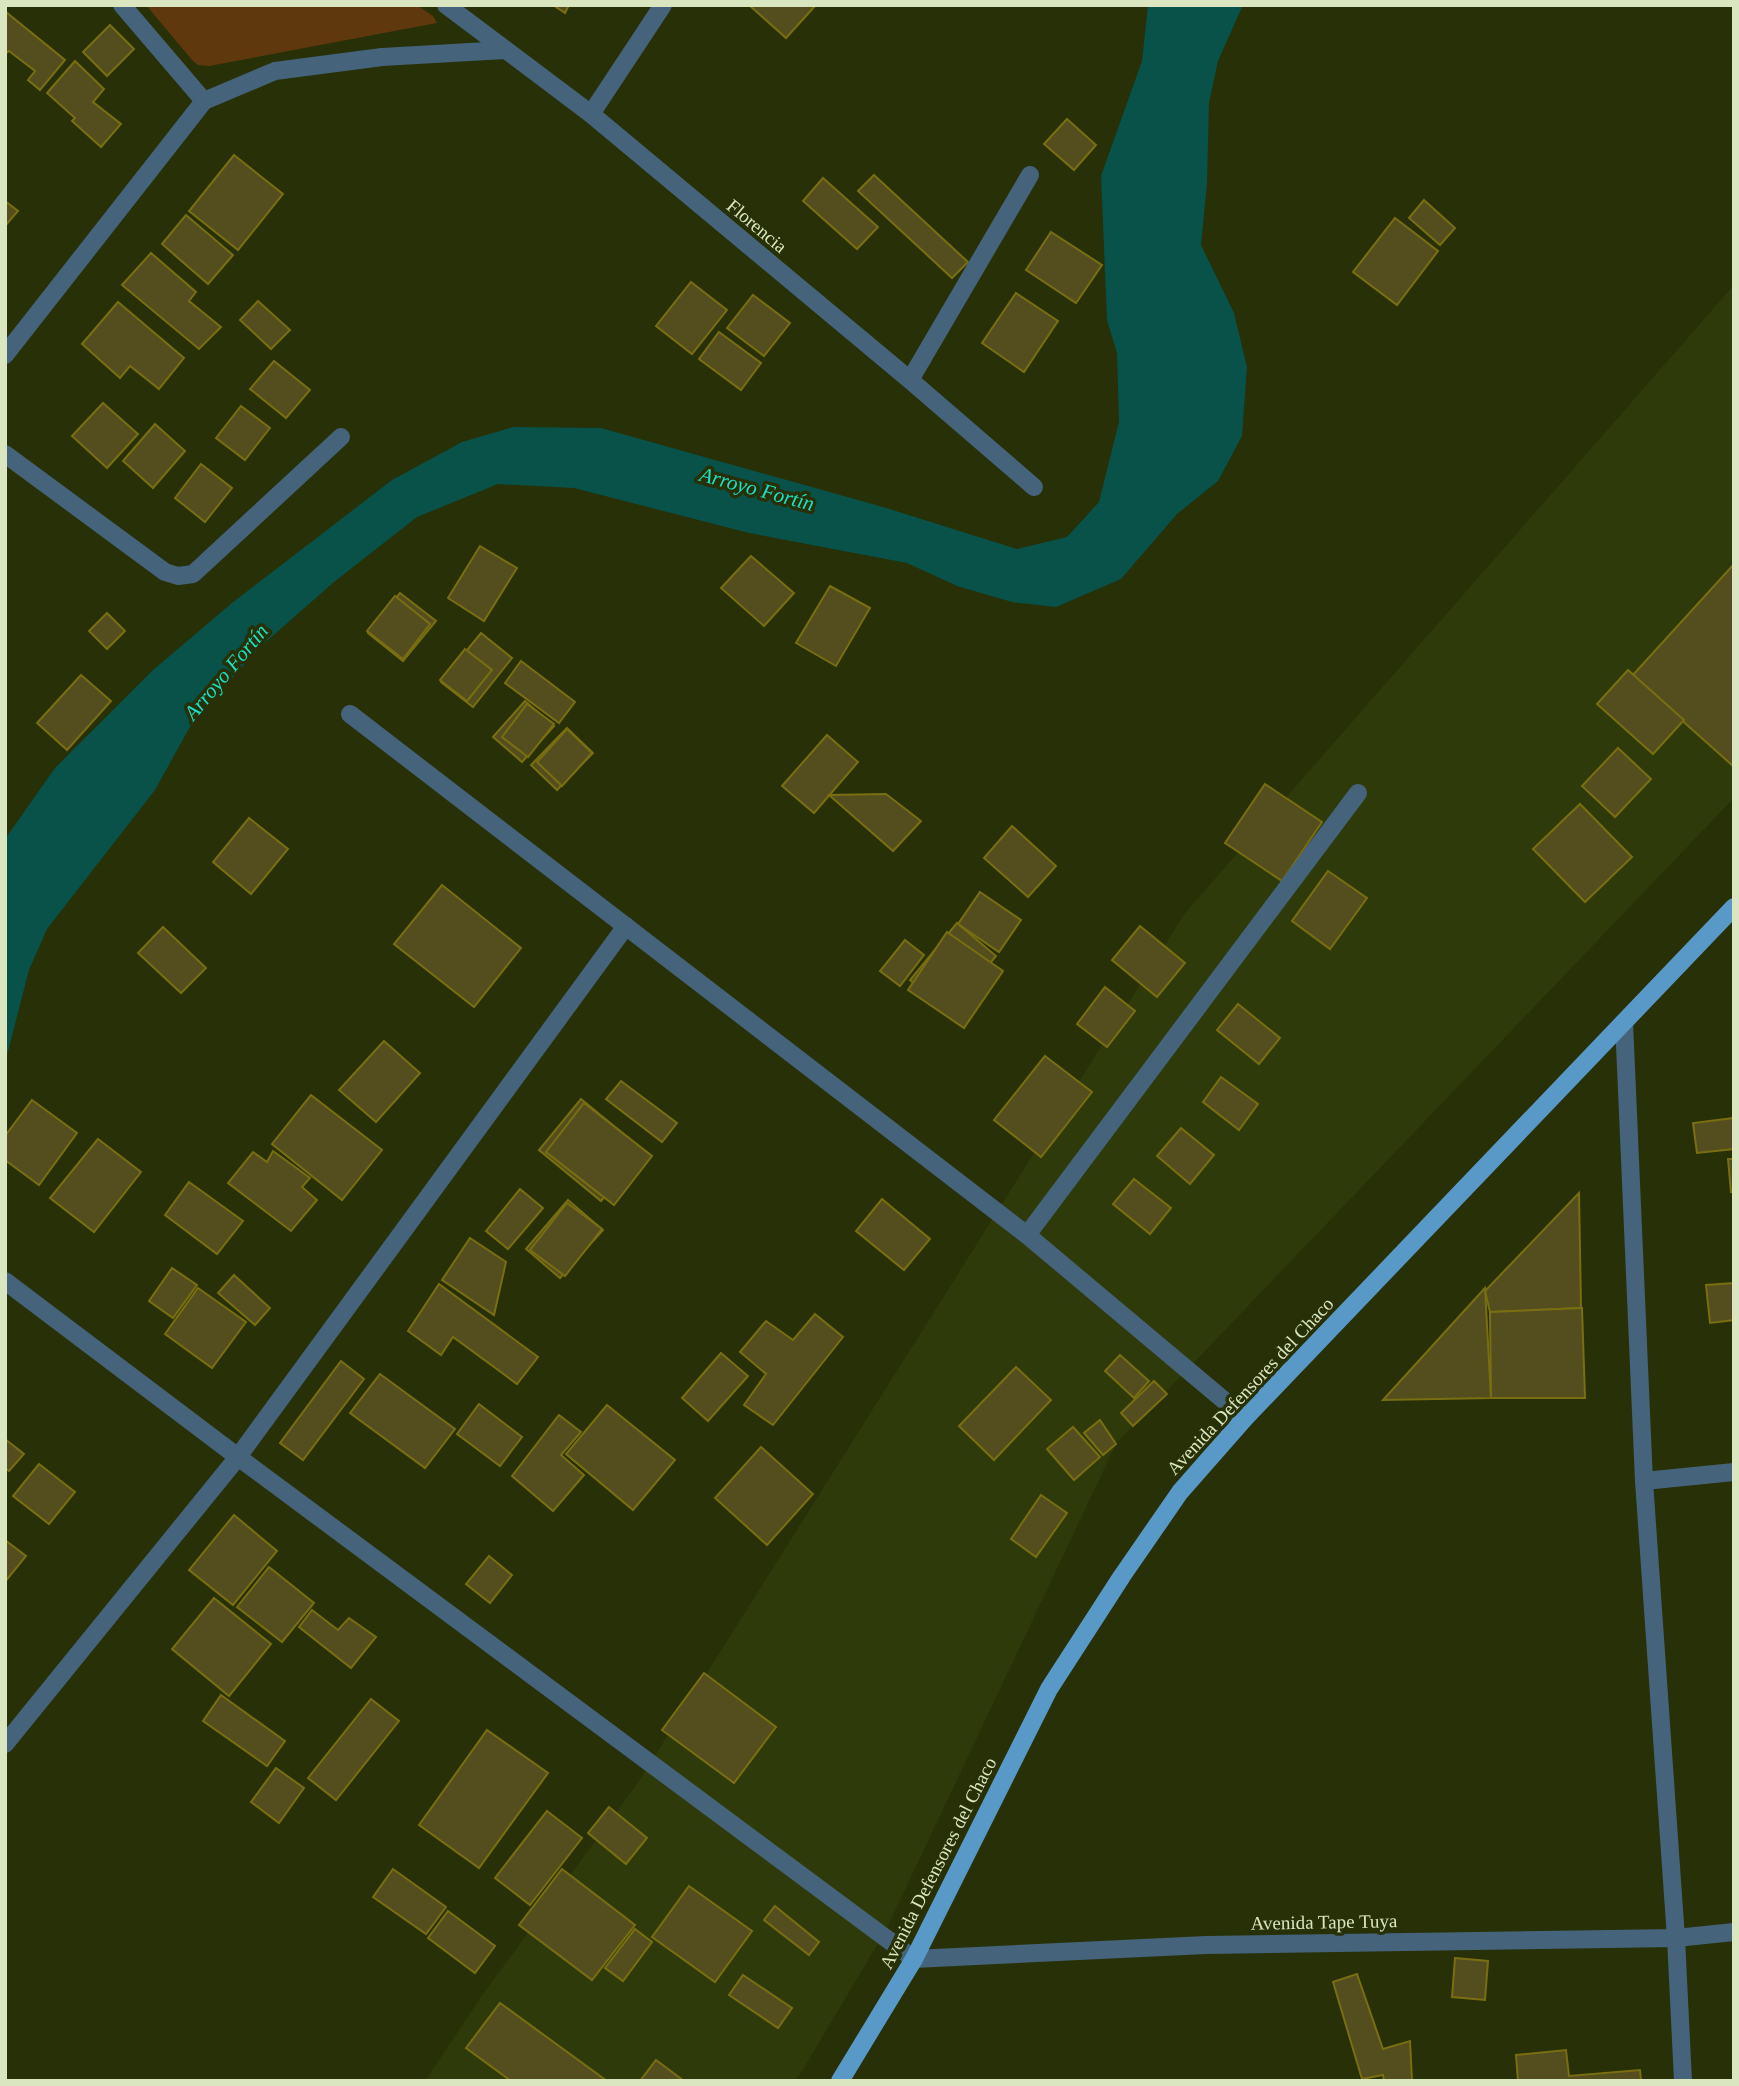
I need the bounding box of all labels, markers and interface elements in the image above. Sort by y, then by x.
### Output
street label: Florencia [723,195,792,257]
water label: Arroyo Fortín [695,462,817,516]
water label: Arroyo Fortín [178,619,273,726]
street label: Avenida Defensores del Chaco [1162,1293,1338,1479]
street label: Avenida Defensores del Chaco [875,1754,1001,1972]
street label: Avenida Tape Tuya [1250,1910,1398,1934]

